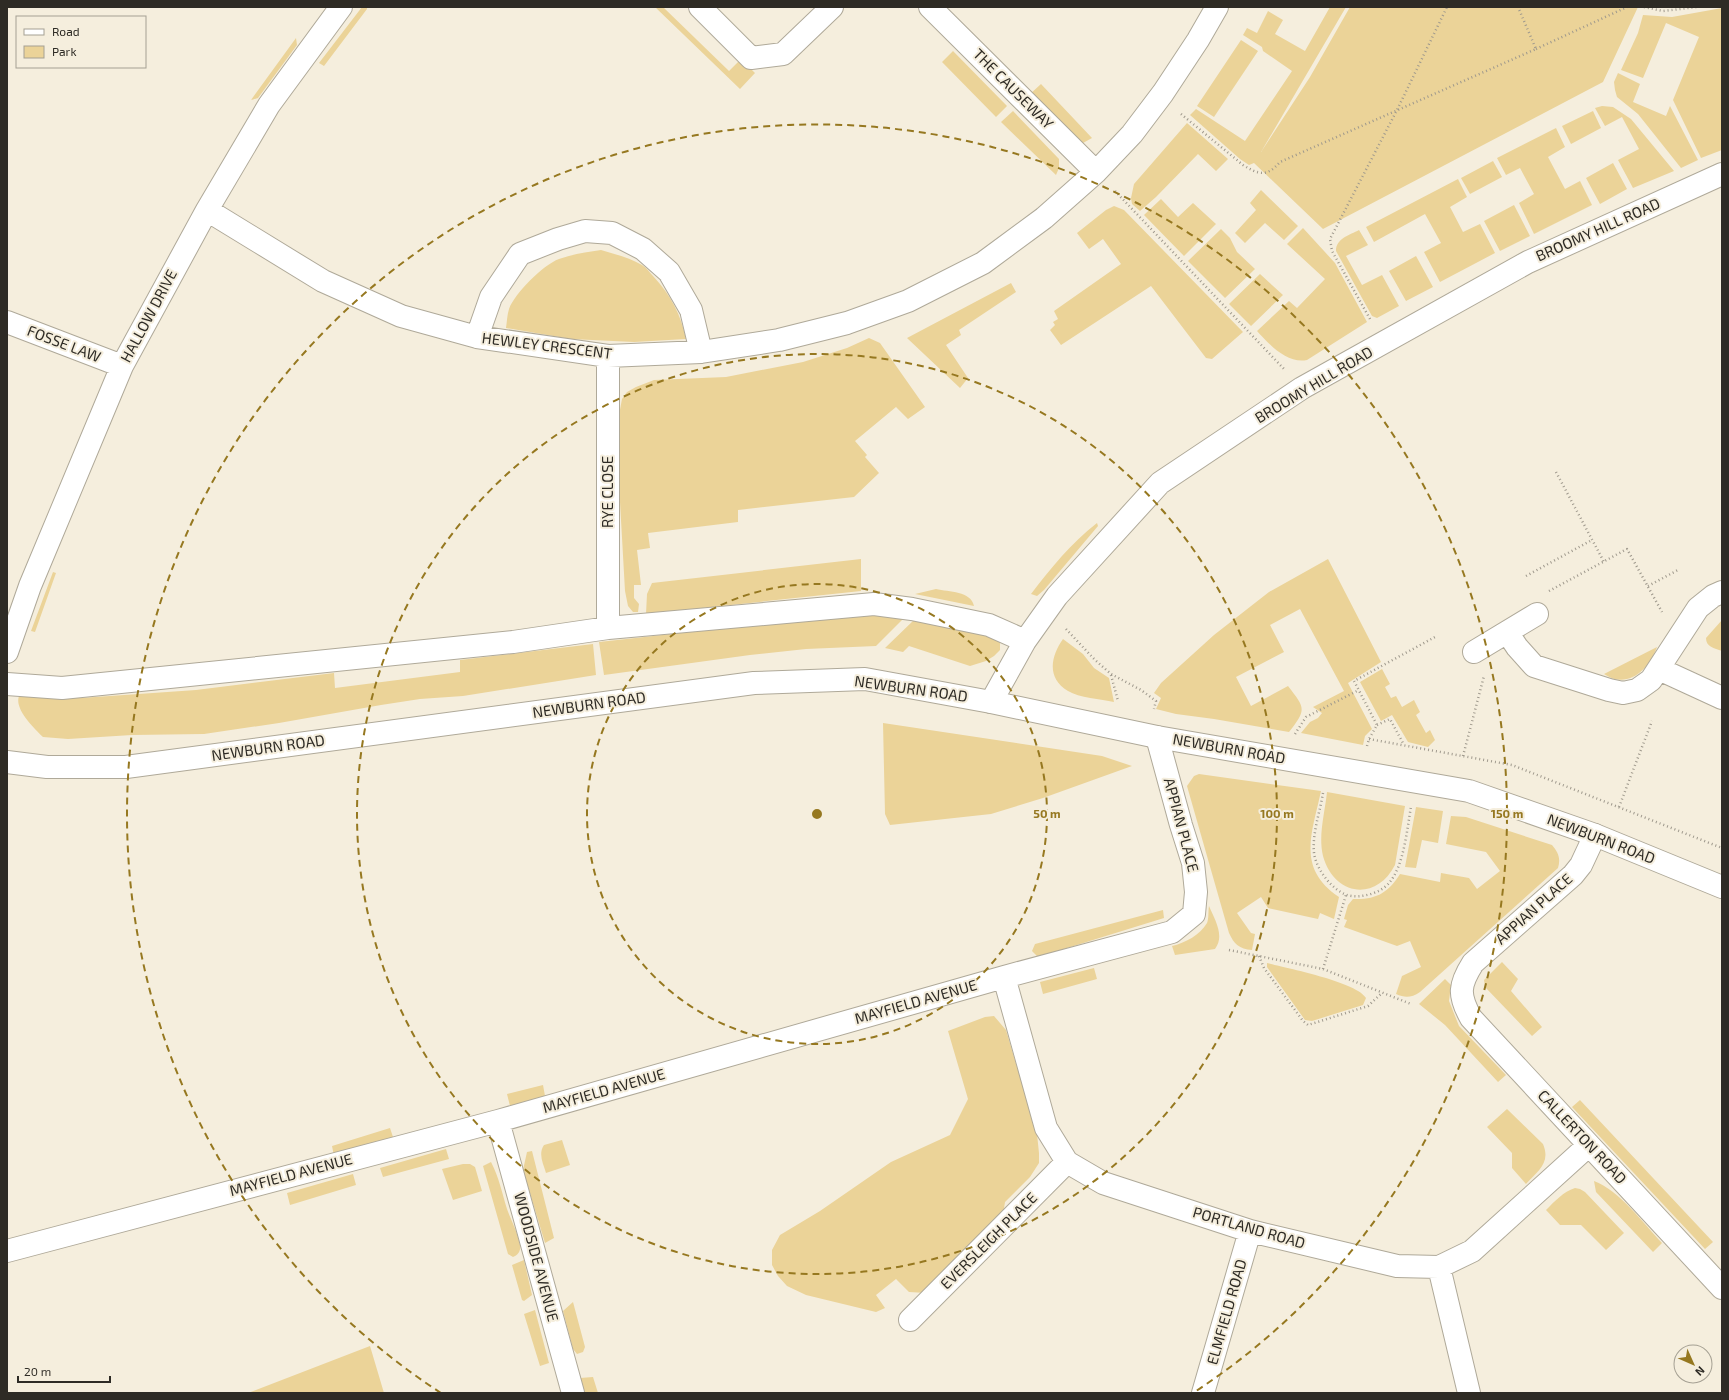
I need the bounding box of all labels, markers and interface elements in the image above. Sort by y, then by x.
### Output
legend [16,16,146,68]
text: Road [52,24,80,38]
text: Park [52,44,77,58]
street label: THE CAUSEWAY [970,44,1058,132]
street label: BROOMY HILL ROAD [1533,194,1663,265]
street label: HALLOW DRIVE [116,266,180,365]
street label: FOSSE LAW [25,321,104,365]
street label: HEWLEY CRESCENT [481,328,614,362]
street label: BROOMY HILL ROAD [1251,342,1376,426]
street label: RYE CLOSE [598,456,616,528]
street label: NEWBURN ROAD [853,671,969,705]
street label: NEWBURN ROAD [531,687,647,721]
street label: NEWBURN ROAD [1171,729,1287,767]
street label: NEWBURN ROAD [210,730,326,764]
street label: APPIAN PLACE [1161,776,1203,874]
text: 50 m [1033,806,1061,820]
text: 100 m [1260,806,1294,820]
text: 150 m [1491,806,1523,820]
centre of rings [810,807,824,821]
street label: NEWBURN ROAD [1545,809,1658,867]
street label: APPIAN PLACE [1491,869,1575,947]
street label: MAYFIELD AVENUE [852,975,979,1027]
street label: MAYFIELD AVENUE [540,1064,667,1116]
street label: CALLERTON ROAD [1535,1086,1631,1187]
street label: MAYFIELD AVENUE [227,1149,354,1199]
street label: EVERSLEIGH PLACE [936,1188,1040,1292]
street label: WOODSIDE AVENUE [511,1190,563,1323]
street label: PORTLAND ROAD [1191,1202,1308,1252]
street label: ELMFIELD ROAD [1202,1257,1250,1367]
north arrow [1673,1344,1713,1384]
scale bar [18,1358,110,1384]
text: 20 m [24,1364,51,1378]
text: N [1693,1364,1708,1379]

